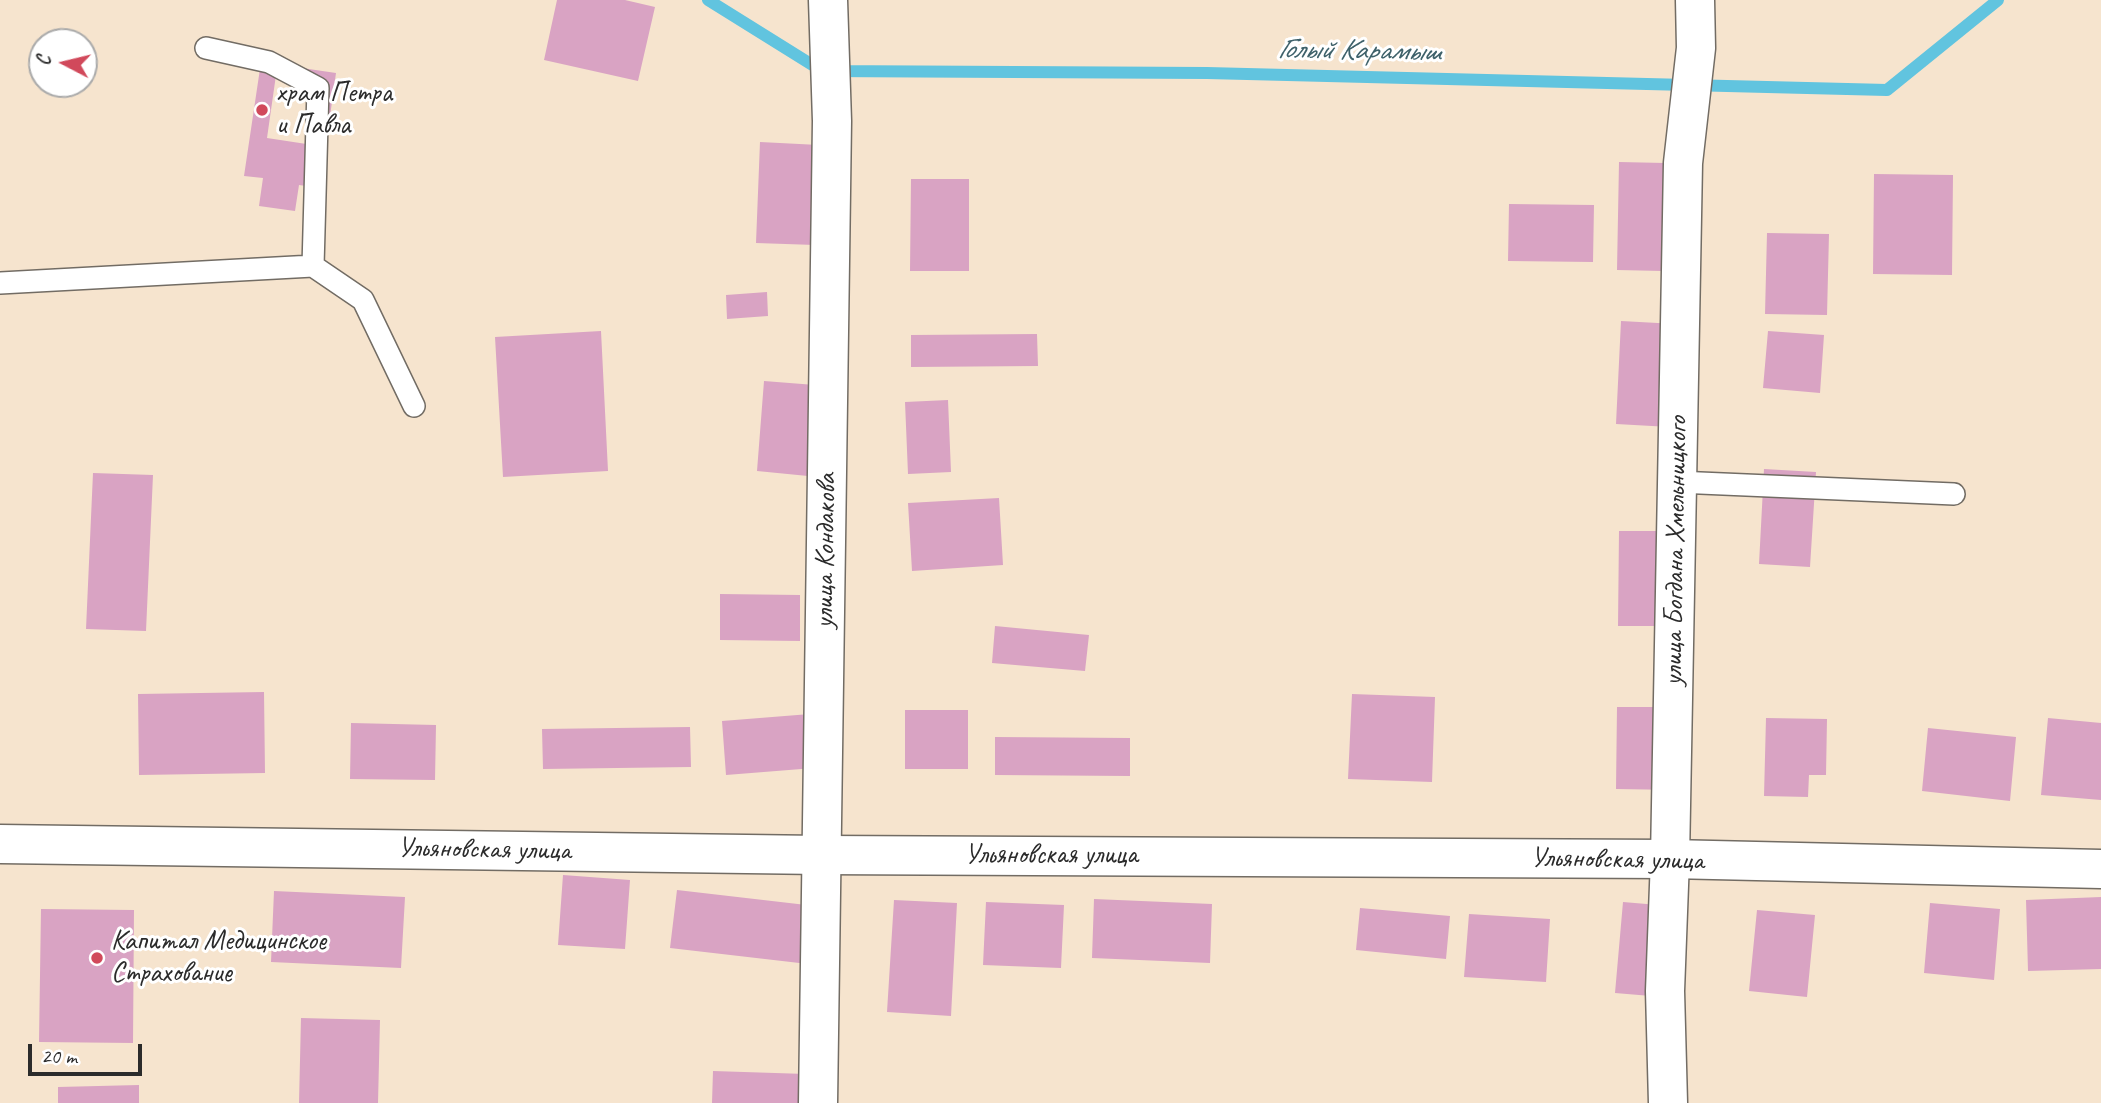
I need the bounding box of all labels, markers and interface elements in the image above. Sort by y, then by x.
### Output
north arrow [28,28,98,98]
water label: Голый Карамыш [1277,32,1441,70]
text: С [32,55,57,67]
place label: храм Петра и Павла [276,77,392,143]
marker: храм Петра и Павла [254,102,270,118]
street label: улица Богдана Хмельницкого [1657,416,1695,686]
street label: улица Кондакова [808,473,844,629]
street label: Ульяновская улица [397,832,571,868]
street label: Ульяновская улица [964,839,1138,873]
street label: Ульяновская улица [1530,842,1704,878]
place label: Капитал Медицинское Страхование [111,925,326,991]
marker: Капитал Медицинское Страхование [89,950,105,966]
scale bar [32,1030,145,1074]
text: 20 m [41,1043,77,1069]

